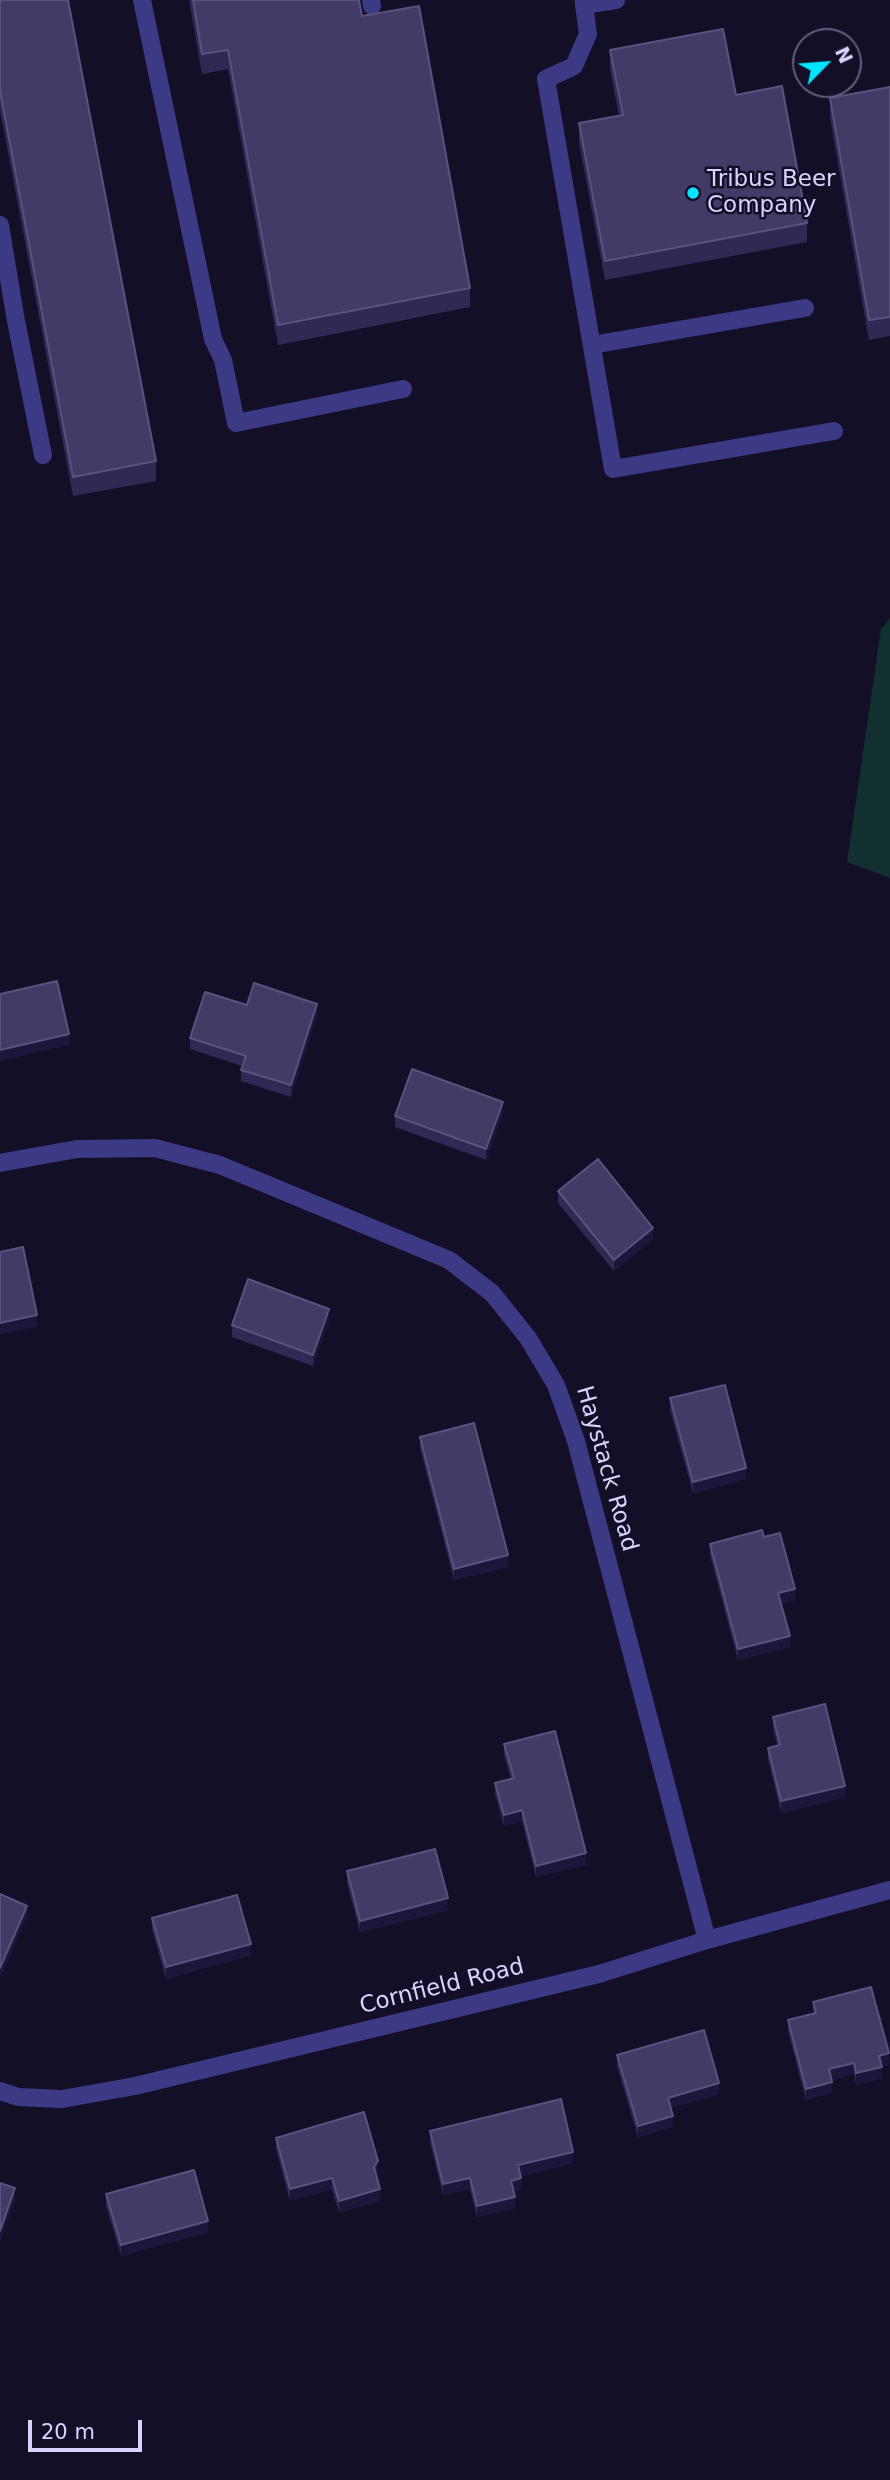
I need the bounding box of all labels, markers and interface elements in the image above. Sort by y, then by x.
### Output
north arrow [792,28,862,98]
text: N [831,43,858,67]
place label: Tribus Beer Company [707,166,836,220]
marker: Tribus Beer Company [685,185,701,201]
street label: Haystack Road [569,1383,643,1555]
street label: Cornfield Road [357,1953,527,2021]
scale bar [32,2406,145,2450]
text: 20 m [41,2420,95,2444]

